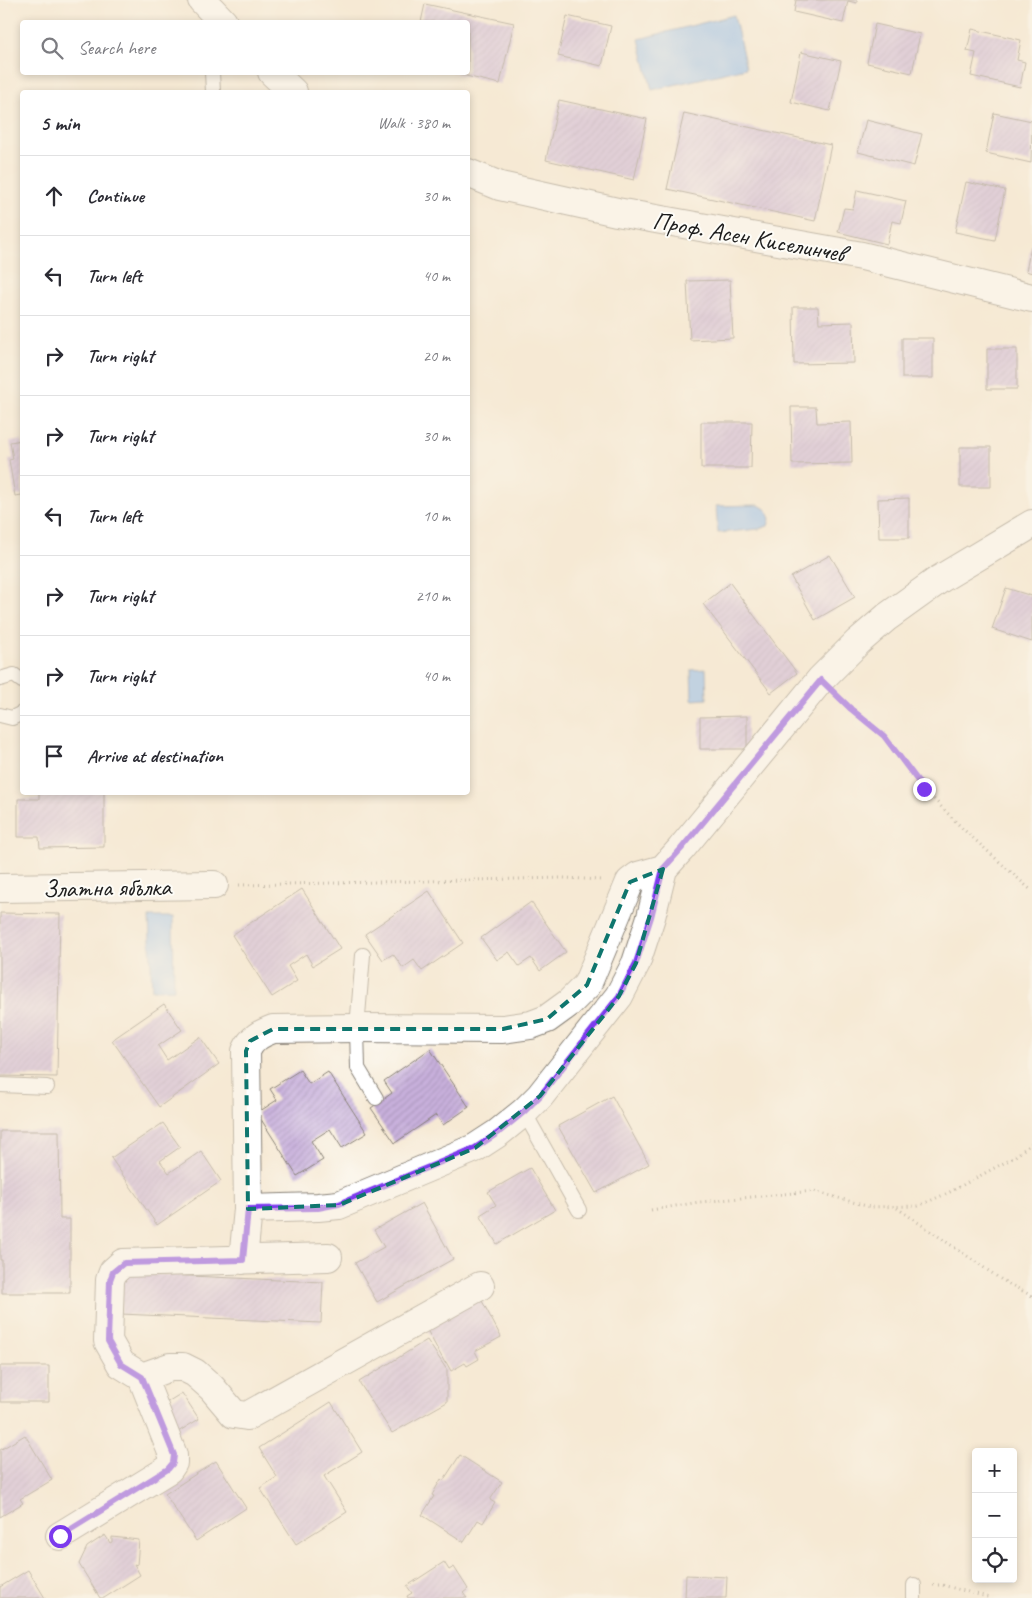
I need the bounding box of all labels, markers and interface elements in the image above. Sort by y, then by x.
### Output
search box [20,20,470,75]
icon: search [38,34,66,62]
text: Search here [78,36,155,60]
text: 5 min [40,110,80,136]
text: Walk · 380 m [378,113,450,133]
icon: ahead [40,182,68,210]
text: Continue [87,184,144,208]
text: 30 m [423,186,450,206]
street label: Проф. Асен Киселинчев [650,204,854,271]
icon: left [40,262,68,290]
text: Turn left [87,264,142,288]
text: 40 m [423,266,450,286]
icon: right [40,342,68,370]
text: Turn right [87,344,154,368]
text: 20 m [423,346,450,366]
icon: right [40,422,68,450]
text: Turn right [87,424,154,448]
text: 30 m [423,426,450,446]
icon: left [40,502,68,530]
text: Turn left [87,504,142,528]
text: 10 m [423,506,450,526]
icon: right [40,582,68,610]
text: Turn right [87,584,154,608]
text: 210 m [416,586,450,606]
icon: right [40,662,68,690]
text: Turn right [87,664,154,688]
text: 40 m [423,666,450,686]
icon: arrive [40,742,68,770]
text: Arrive at destination [87,744,223,768]
route end [913,778,936,801]
street label: Златна ябълка [43,871,174,905]
map controls [972,1448,1017,1583]
button: + [972,1448,1017,1493]
button: − [972,1493,1017,1538]
route start [49,1525,72,1548]
button: locate [972,1538,1017,1583]

